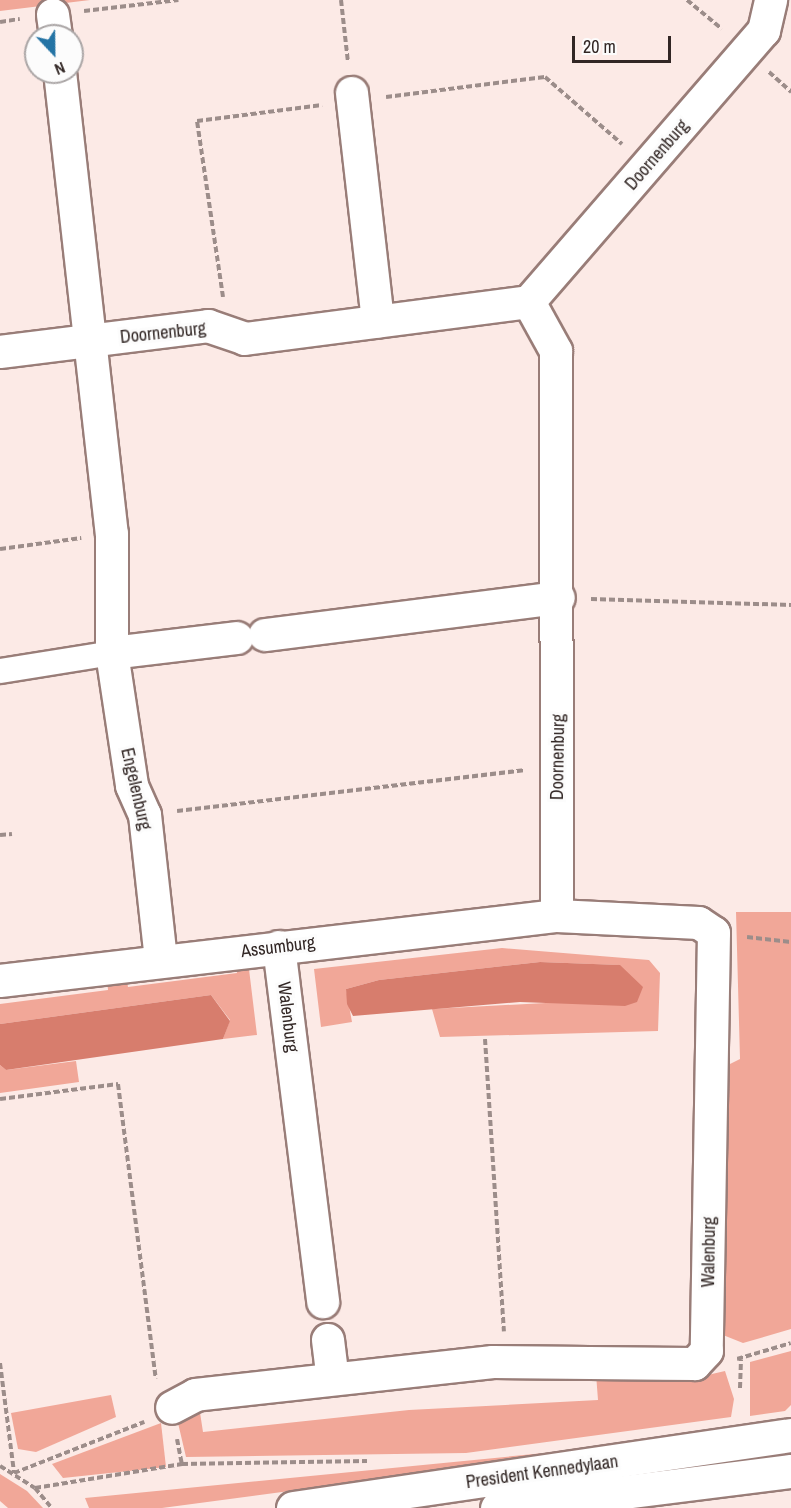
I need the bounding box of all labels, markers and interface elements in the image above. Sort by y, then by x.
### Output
north arrow [24,24,84,84]
scale bar [575,24,674,62]
text: 20 m [583,34,616,59]
text: N [51,57,69,81]
street label: Doornenburg [621,115,693,195]
street label: Doornenburg [119,318,207,348]
street label: Doornenburg [546,714,570,800]
street label: Engelenburg [116,746,156,832]
street label: Assumburg [240,932,316,962]
street label: Walenburg [273,981,303,1053]
street label: Walenburg [698,1216,720,1288]
street label: President Kennedylaan [465,1451,619,1493]

